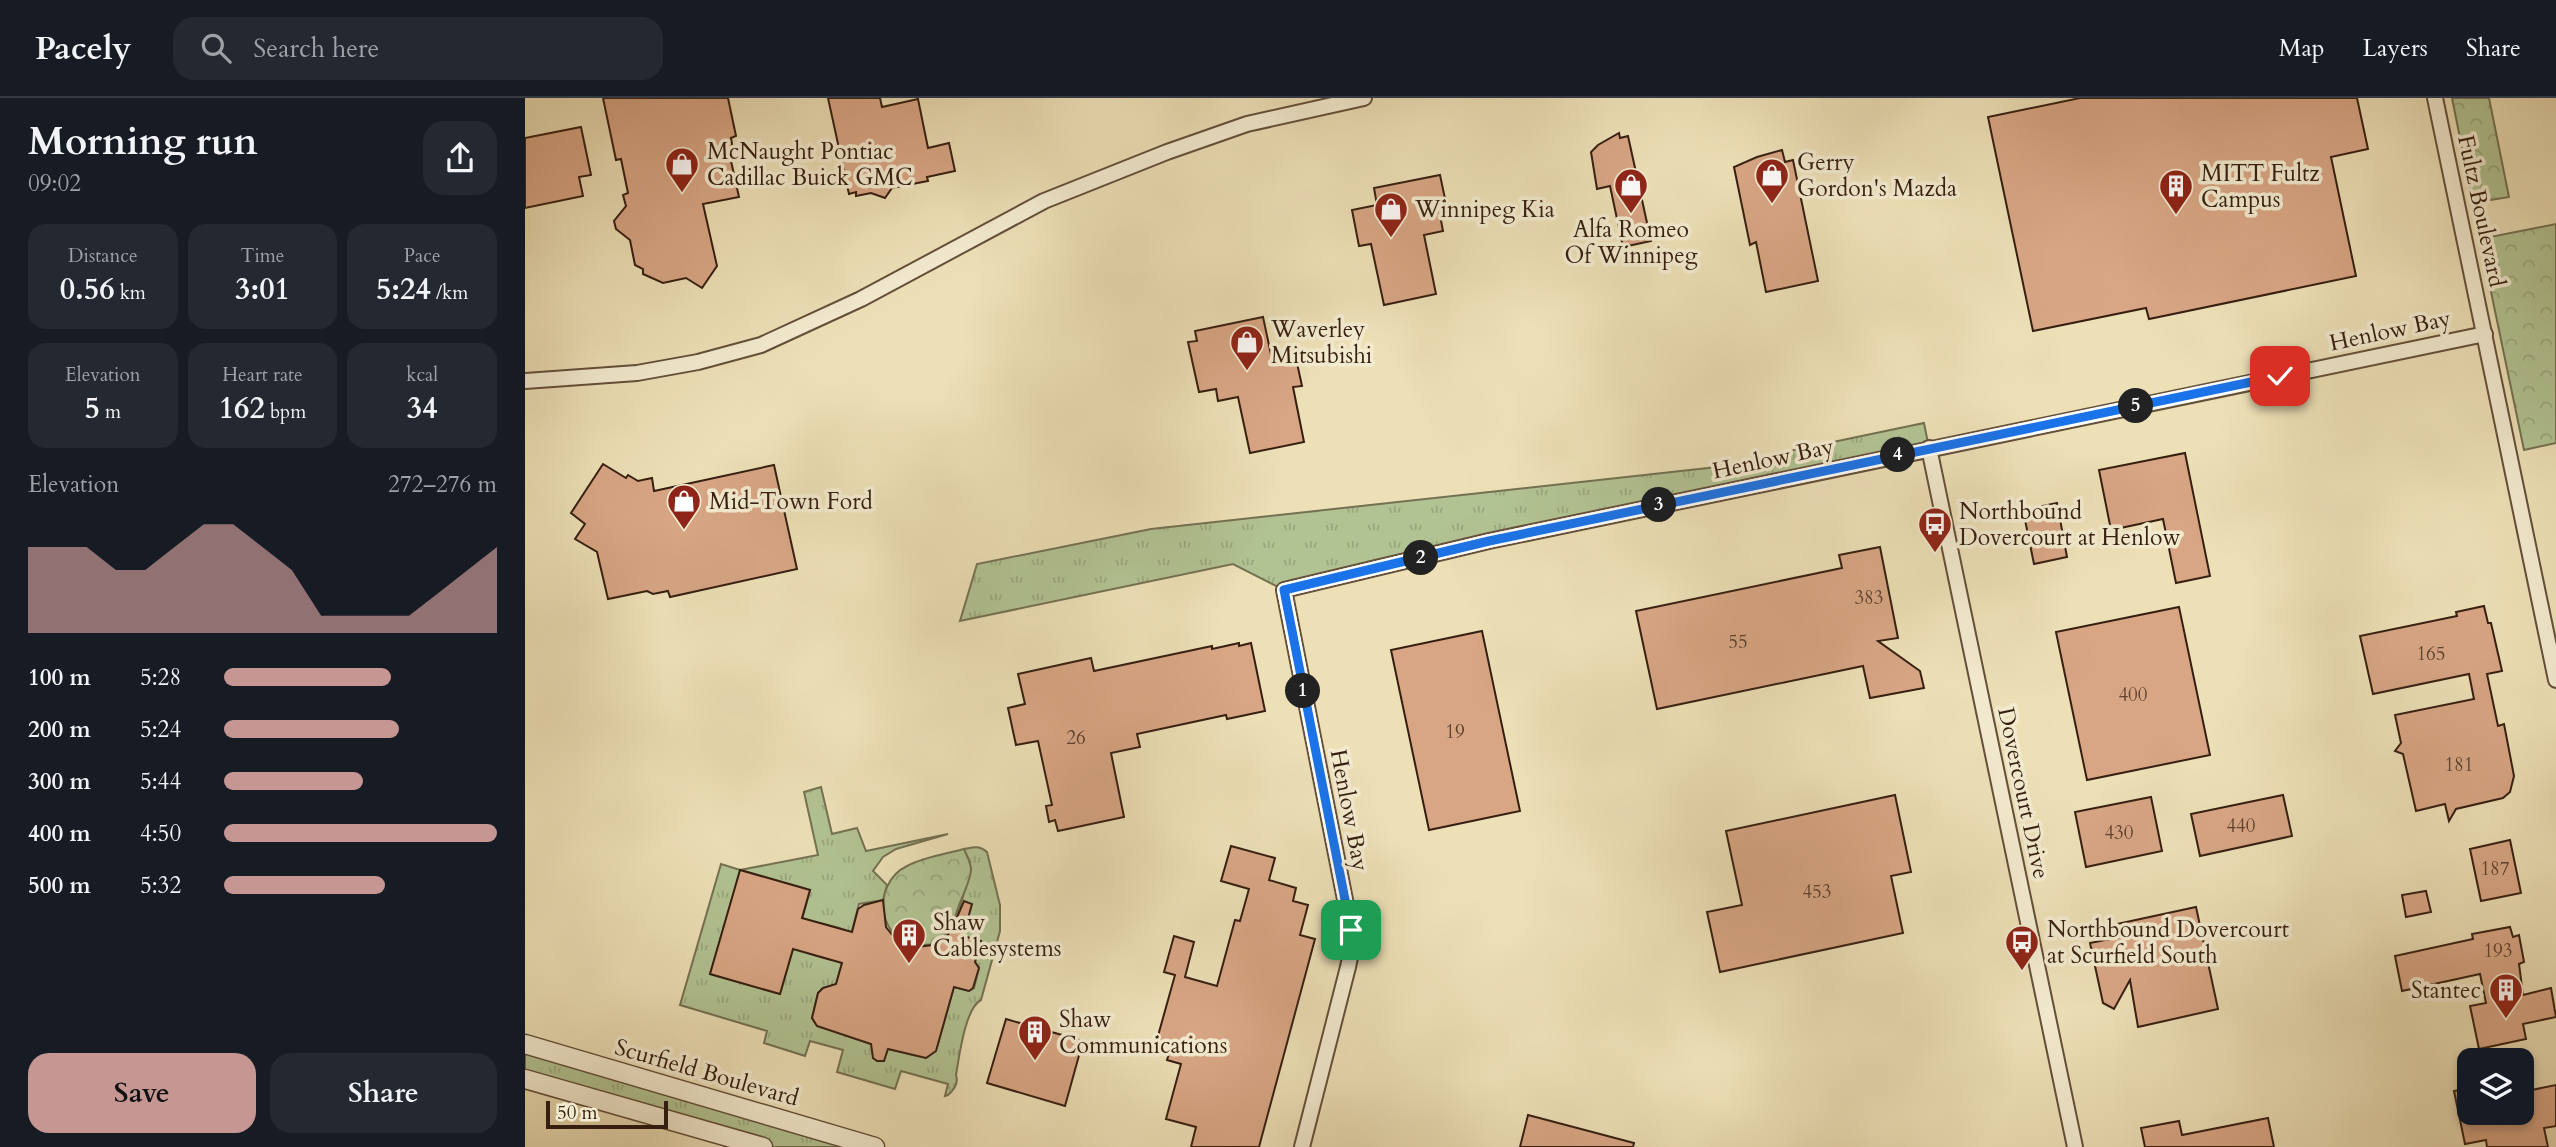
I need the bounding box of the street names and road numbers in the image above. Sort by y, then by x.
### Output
street label: Fultz Boulevard [2450,132,2513,291]
street label: Henlow Bay [2327,303,2454,358]
street label: Henlow Bay [1710,431,1837,486]
street label: Dovercourt Drive [1990,704,2057,882]
street label: Henlow Bay [1323,747,1376,874]
street label: Scurfield Boulevard [611,1031,803,1114]

